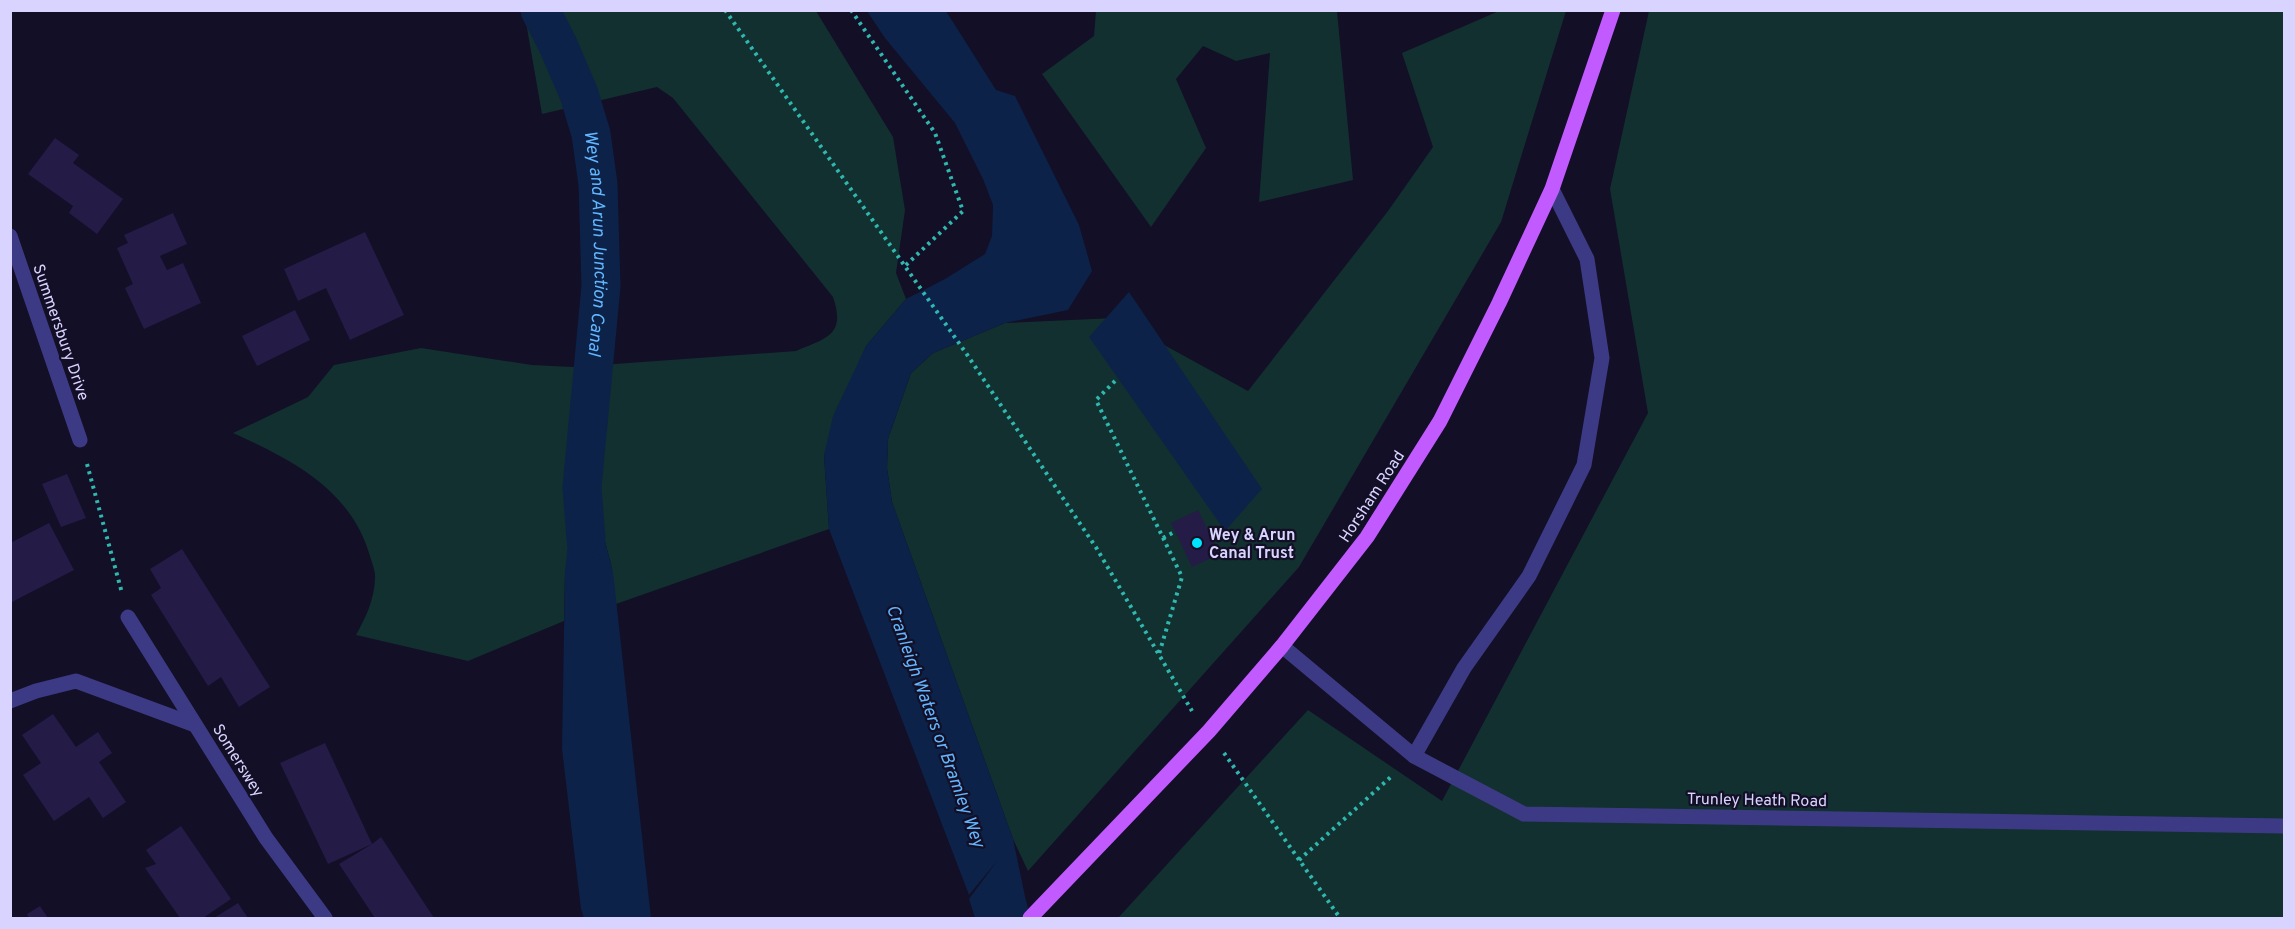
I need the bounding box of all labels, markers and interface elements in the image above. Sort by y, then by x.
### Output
water label: Wey and Arun Junction Canal [578,129,611,358]
street label: Summersbury Drive [27,262,93,404]
street label: Horsham Road [1336,447,1410,547]
place label: Wey & Arun Canal Trust [1209,526,1295,564]
marker: Wey & Arun Canal Trust [1190,536,1204,550]
water label: Cranleigh Waters or Bramley Wey [880,602,990,853]
street label: Somerswey [207,721,268,801]
street label: Trunley Heath Road [1687,790,1827,812]

